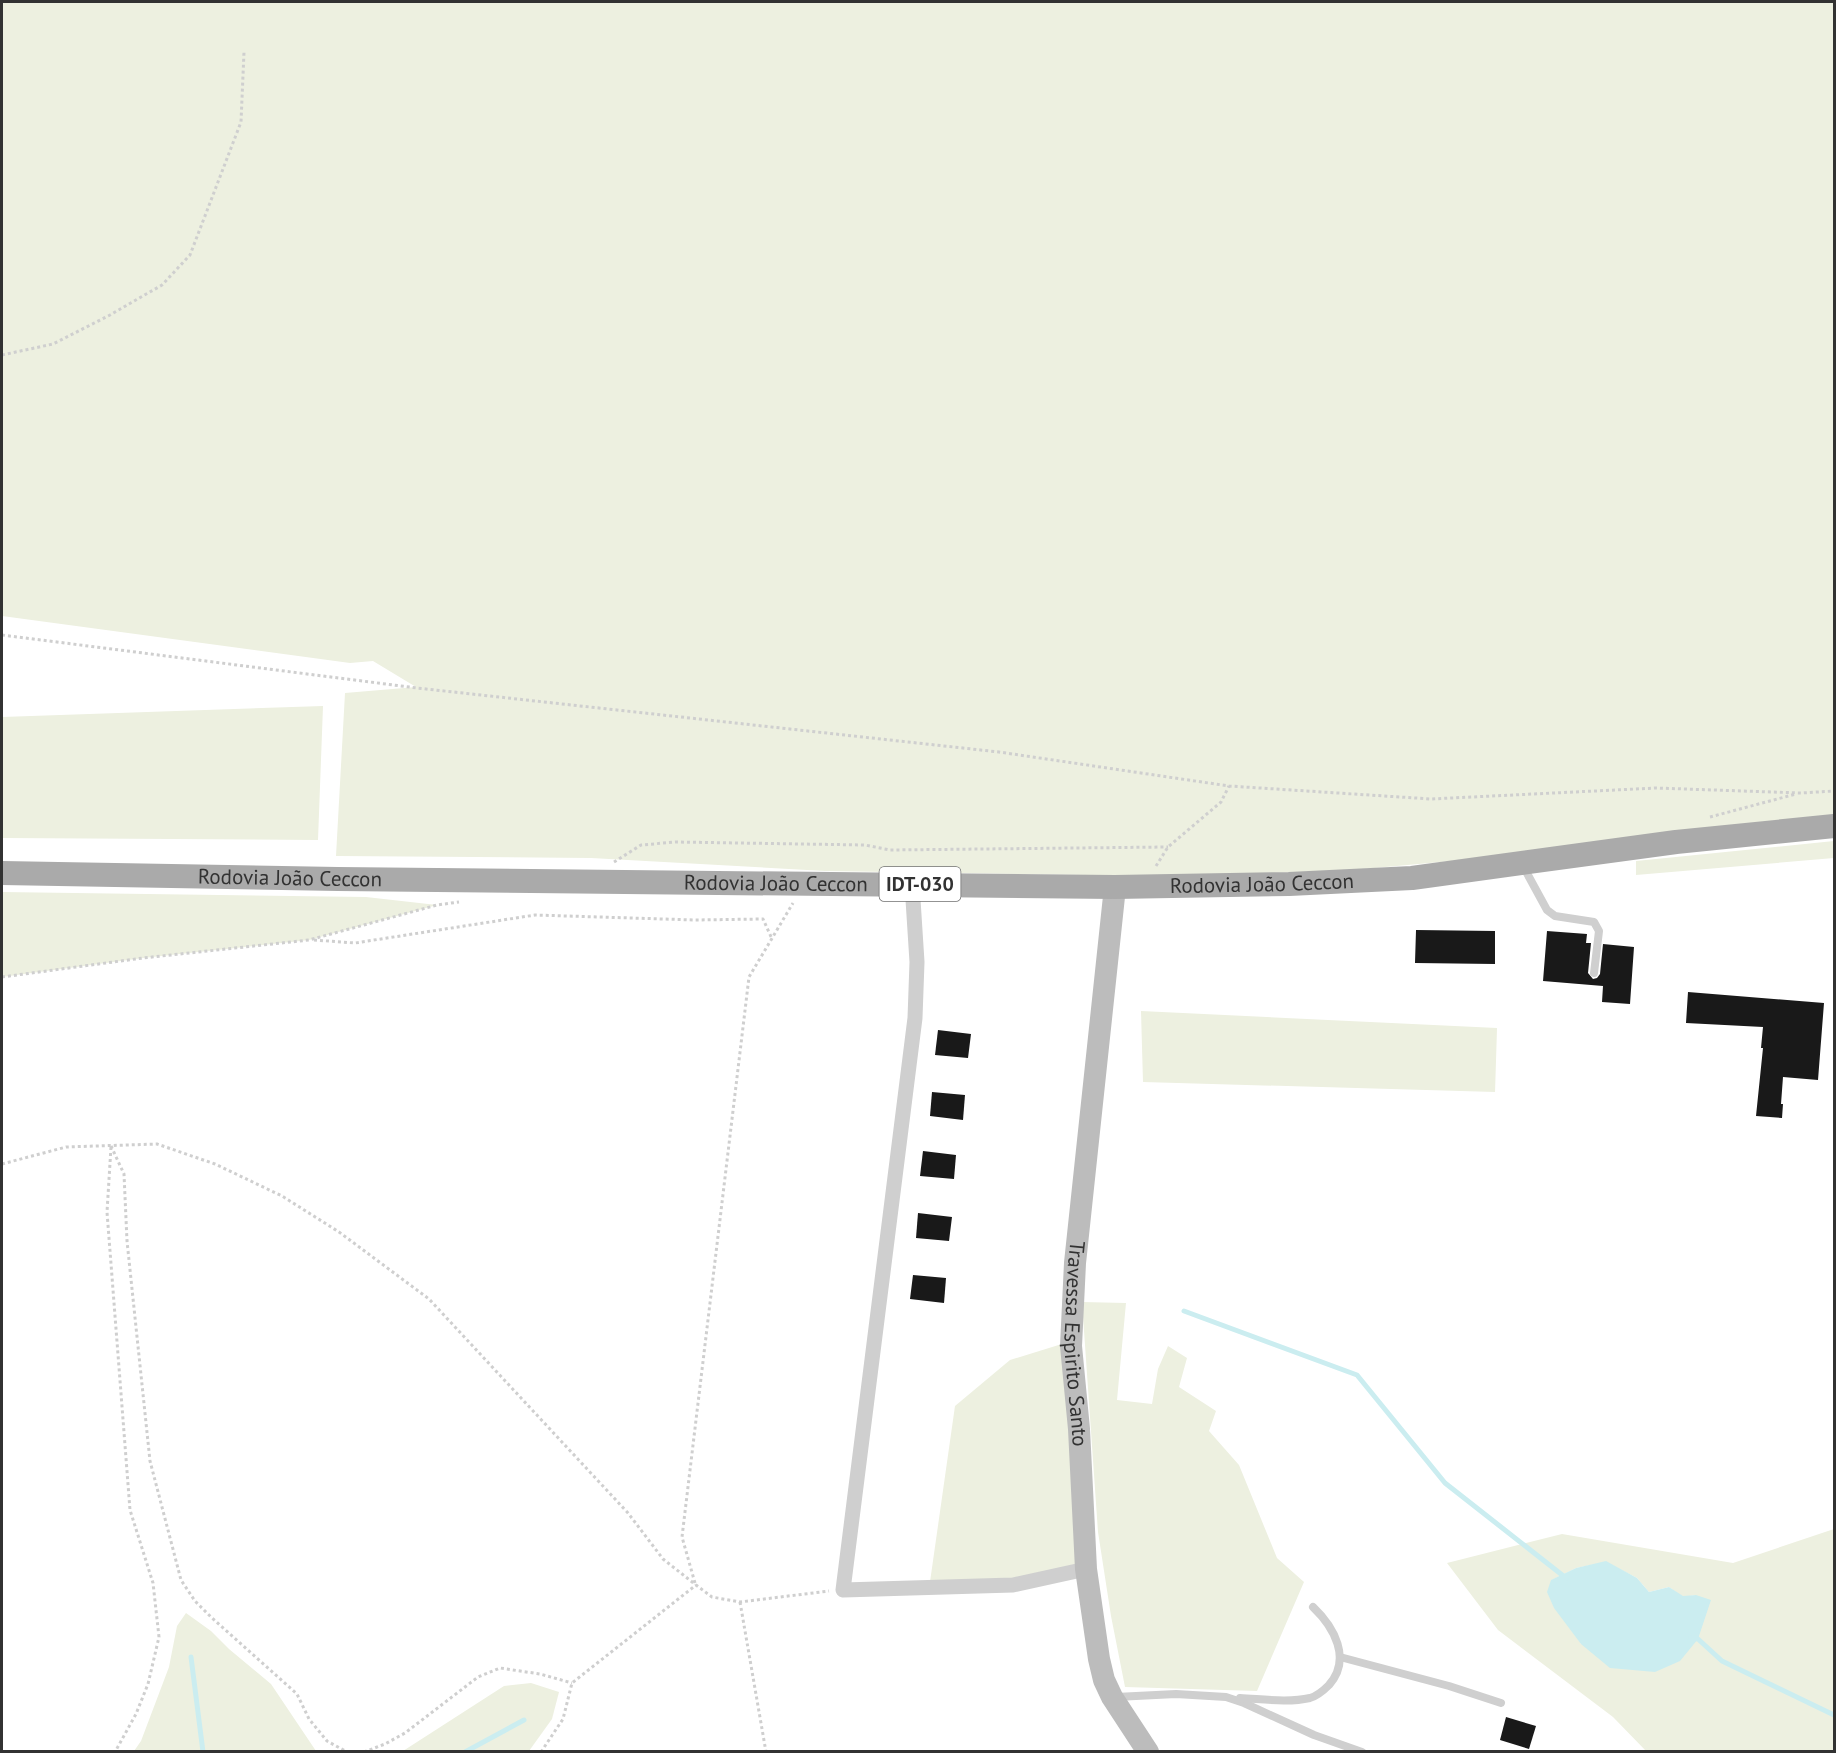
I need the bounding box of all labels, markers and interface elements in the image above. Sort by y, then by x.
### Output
street label: Rodovia João Ceccon [198,863,382,892]
road number: IDT-030 [880,867,960,901]
street label: Rodovia João Ceccon [1170,867,1354,899]
street label: Rodovia João Ceccon [684,869,868,897]
street label: Travessa Espirito Santo [1058,1240,1094,1447]

